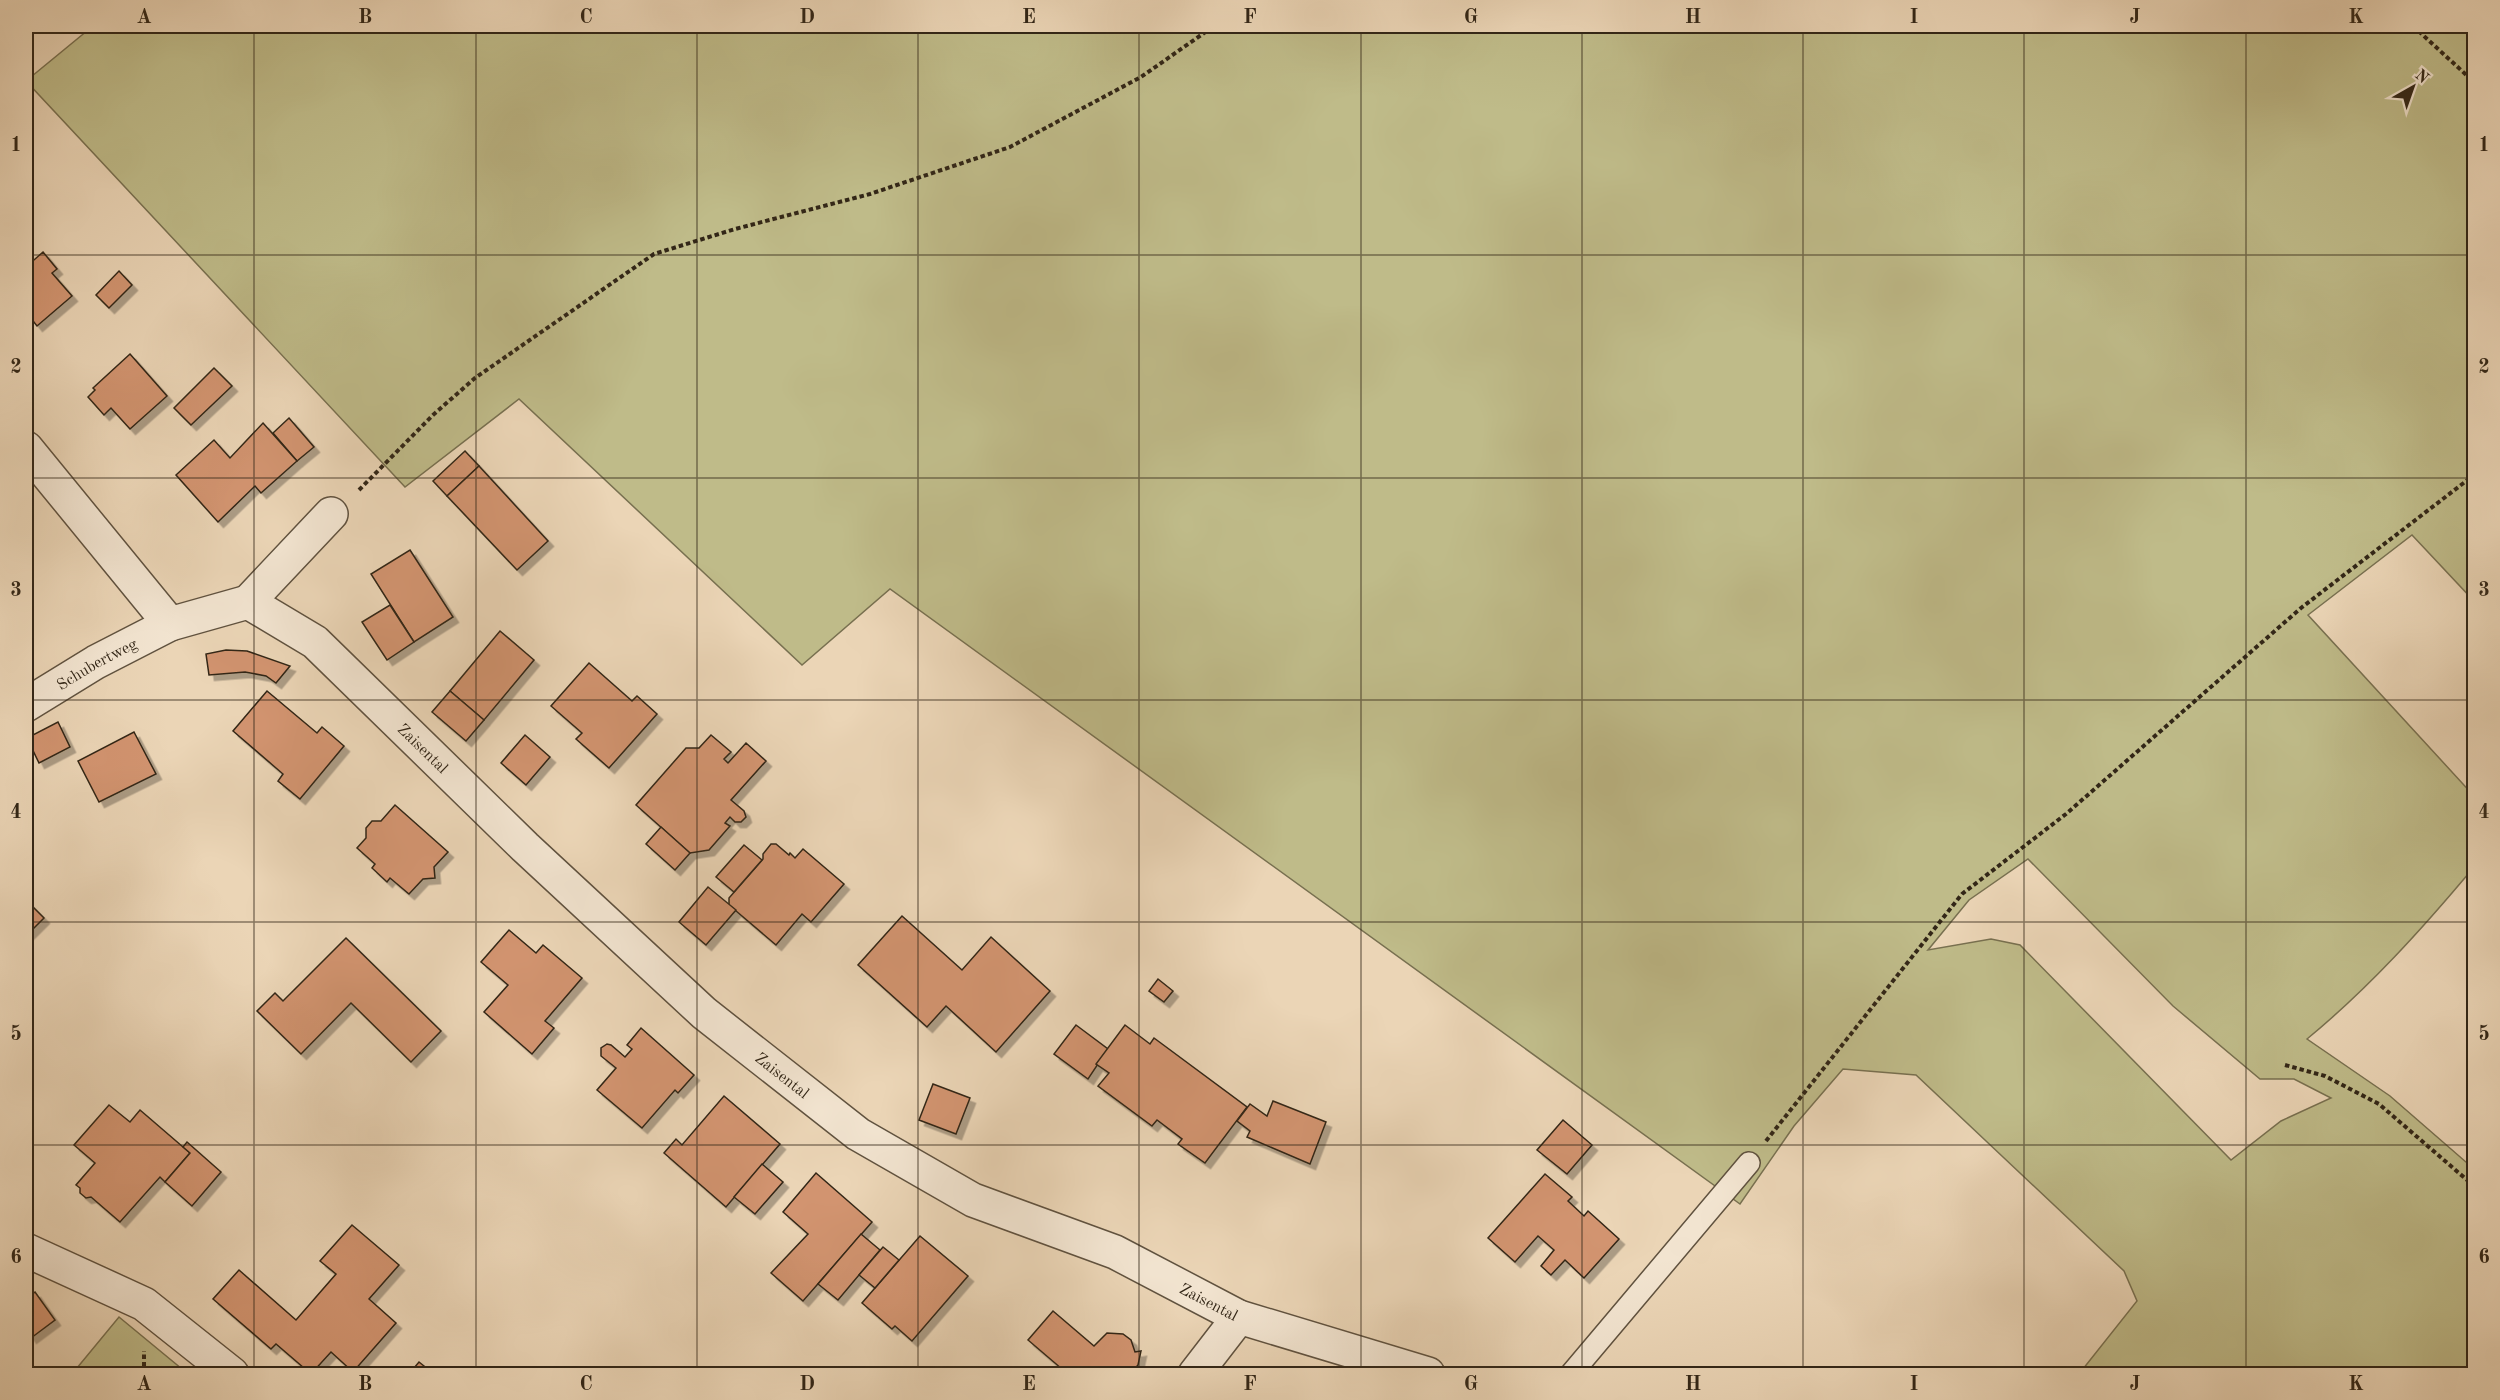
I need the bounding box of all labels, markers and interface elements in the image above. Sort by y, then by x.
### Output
text: A [136,8,152,28]
text: B [358,8,372,28]
text: C [579,8,593,28]
text: D [799,8,815,28]
text: E [1022,8,1036,28]
text: F [1243,8,1257,28]
text: G [1464,8,1478,28]
text: H [1685,8,1701,28]
text: I [1910,8,1918,28]
text: J [2130,8,2141,28]
text: K [2348,8,2364,28]
north arrow [2383,57,2443,117]
text: N [2412,67,2432,88]
text: 1 [10,136,22,156]
text: 1 [2478,136,2490,156]
text: 2 [10,358,22,378]
text: 2 [2478,358,2490,378]
text: 3 [10,581,22,601]
text: 3 [2478,581,2490,601]
street label: Schubertweg [55,636,141,694]
street label: Zaisental [394,721,450,777]
text: 4 [10,803,22,823]
text: 4 [2478,803,2490,823]
text: 5 [10,1024,22,1045]
text: 5 [2478,1024,2490,1045]
street label: Zaisental [751,1050,811,1102]
text: 6 [10,1248,22,1268]
text: 6 [2478,1248,2490,1268]
street label: Zaisental [1176,1281,1240,1325]
text: A [136,1375,152,1395]
text: B [358,1375,372,1395]
text: C [579,1375,593,1395]
text: D [799,1375,815,1395]
text: E [1022,1375,1036,1395]
text: F [1243,1375,1257,1395]
text: G [1464,1375,1478,1395]
text: H [1685,1375,1701,1395]
text: I [1910,1375,1918,1395]
text: J [2130,1375,2141,1395]
text: K [2348,1375,2364,1395]

